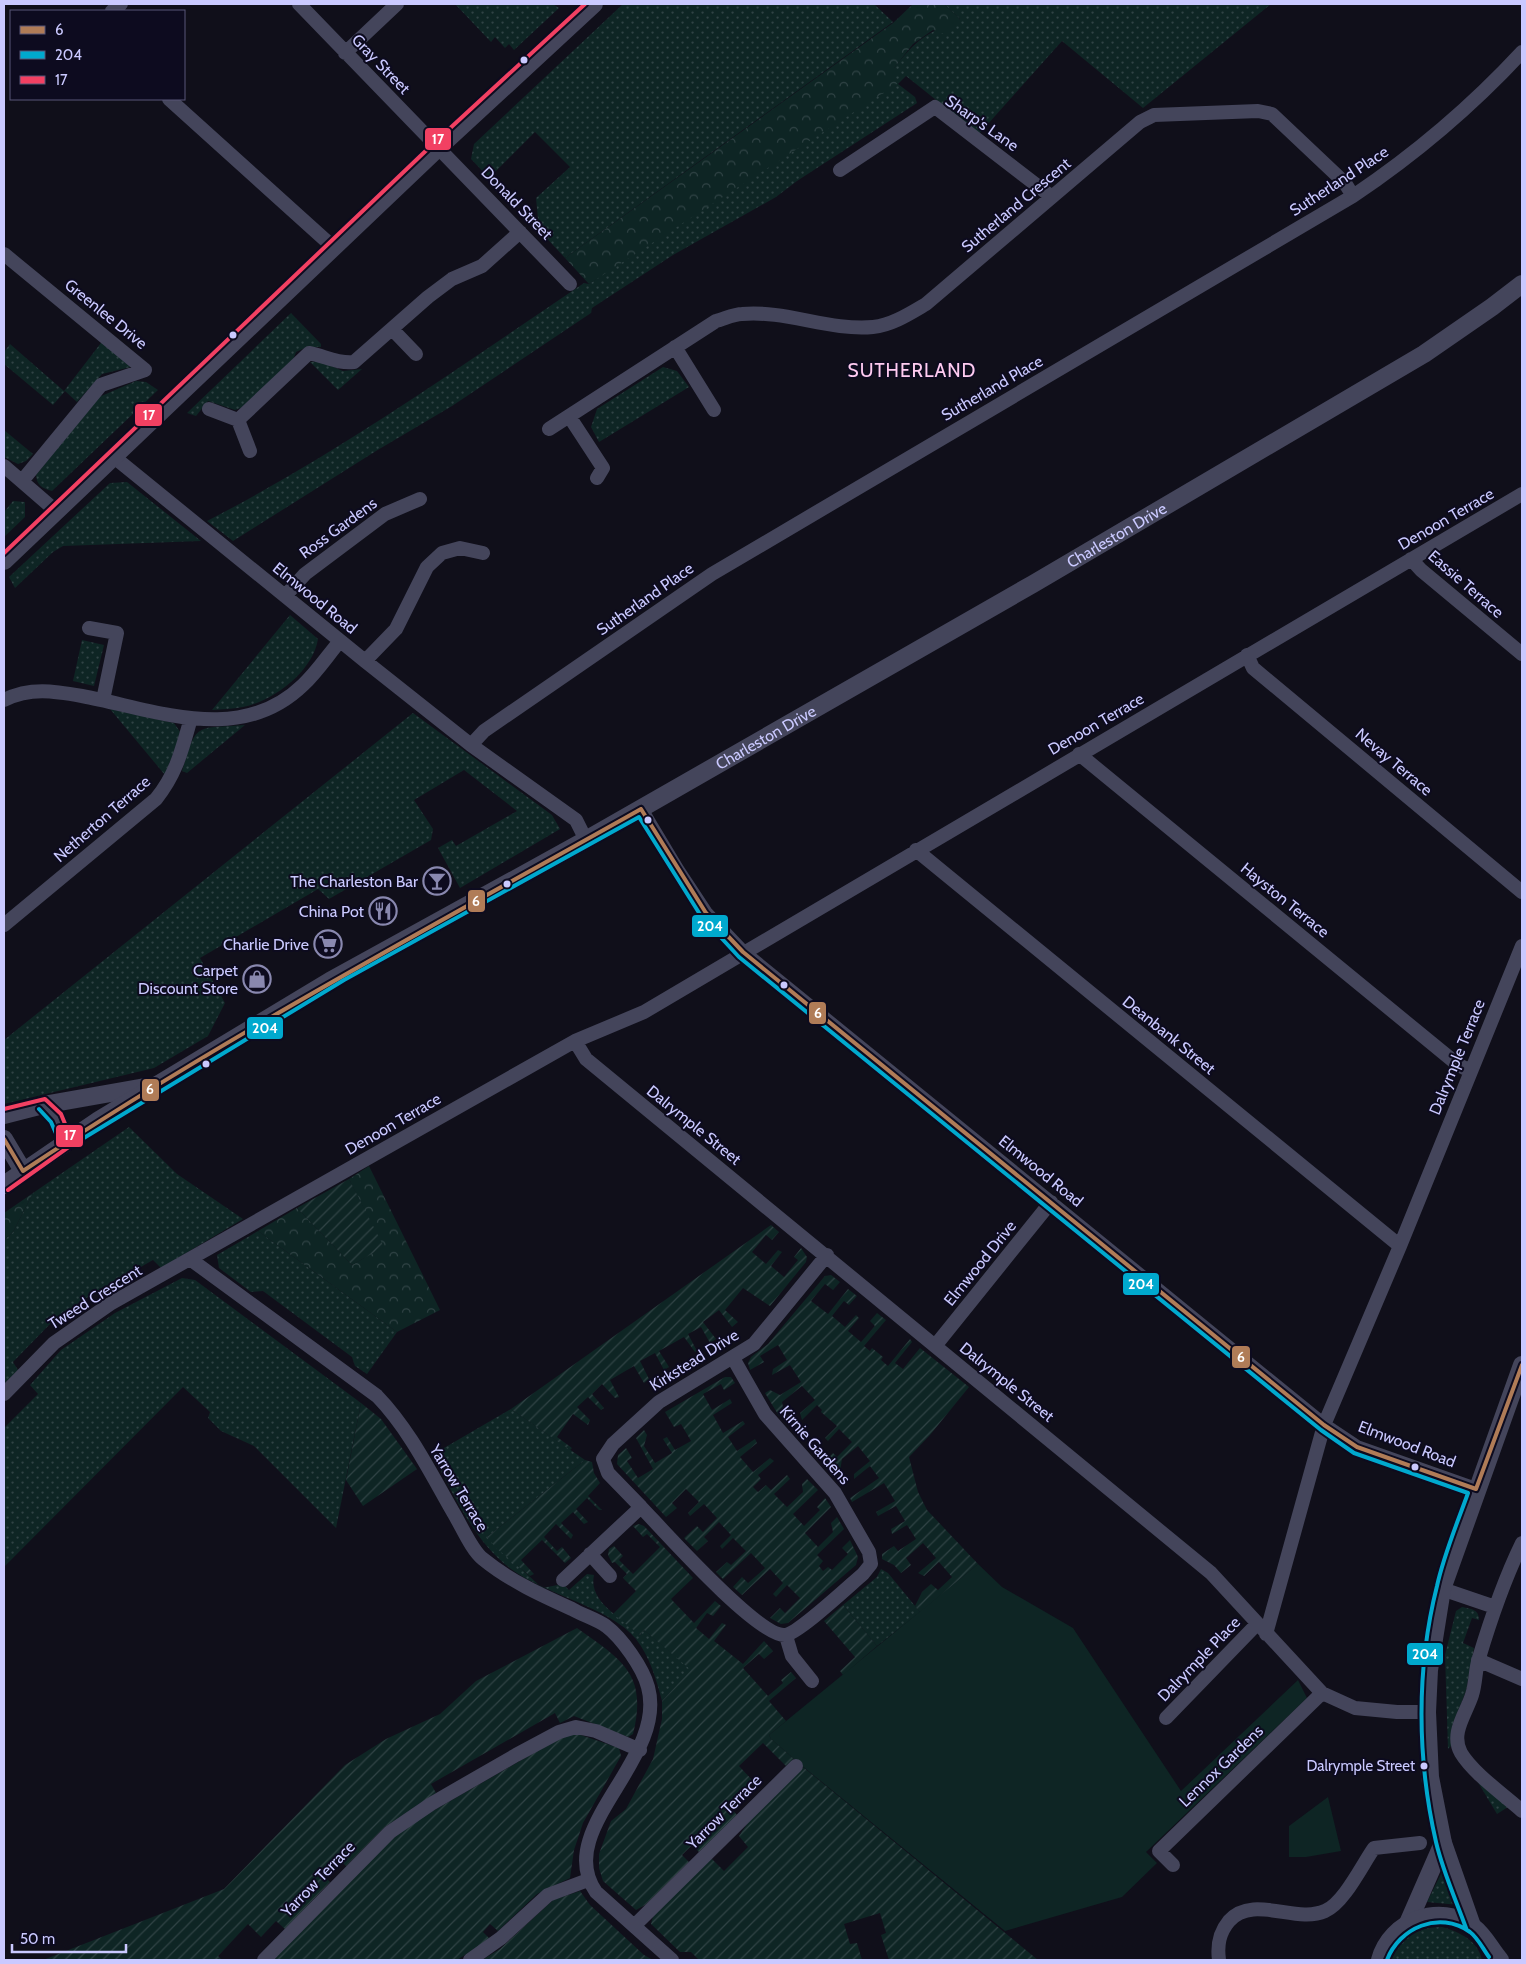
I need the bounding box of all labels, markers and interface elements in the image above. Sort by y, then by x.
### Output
legend [10,10,185,100]
text: 6 [55,21,64,39]
street label: Gray Street [348,30,415,98]
text: 204 [55,46,82,64]
unlabelled marker [519,55,529,65]
text: 17 [55,71,68,89]
street label: Sharp's Lane [942,91,1022,155]
line badge: 17 [424,127,452,151]
text: 17 [432,130,445,148]
street label: Sutherland Place [1286,142,1392,220]
street label: Sutherland Crescent [957,153,1075,256]
street label: Donald Street [477,162,557,244]
street label: Greenlee Drive [61,275,151,353]
unlabelled marker [228,330,238,340]
street label: Sutherland Place [938,351,1046,425]
district label: SUTHERLAND [848,359,976,382]
line badge: 17 [134,403,163,427]
text: 17 [143,406,156,424]
street label: Denoon Terrace [1395,484,1497,554]
street label: Ross Gardens [296,493,381,562]
street label: Charleston Drive [1063,498,1170,572]
street label: Eassie Terrace [1424,546,1508,622]
street label: Elmwood Road [269,558,361,638]
street label: Sutherland Place [593,559,697,639]
street label: Denoon Terrace [1045,689,1147,759]
street label: Charleston Drive [712,701,819,773]
street label: Nevay Terrace [1352,724,1436,800]
street label: Netherton Terrace [50,772,154,866]
unlabelled marker [643,815,653,825]
street label: Hayston Terrace [1237,859,1333,941]
bar icon: The Charleston Bar [422,866,452,896]
place label: The Charleston Bar [290,872,419,891]
unlabelled marker [502,879,512,889]
line badge: 6 [467,889,486,913]
text: 6 [472,892,480,910]
restaurant icon: China Pot [368,896,398,926]
place label: China Pot [299,902,365,921]
line badge: 204 [691,914,729,938]
text: 204 [697,917,723,935]
supermarket icon: Charlie Drive [313,929,343,959]
place label: Charlie Drive [223,935,309,954]
place label: Carpet Discount Store [138,961,239,998]
shop icon: Carpet Discount Store [242,964,272,994]
unlabelled marker [779,980,789,990]
street label: Deanbank Street [1119,992,1220,1079]
street label: Dalrymple Terrace [1425,996,1489,1118]
line badge: 6 [808,1001,827,1025]
text: 6 [814,1004,822,1022]
line badge: 204 [246,1016,284,1040]
text: 204 [252,1019,278,1037]
unlabelled marker [201,1059,211,1069]
line badge: 6 [141,1078,160,1102]
text: 6 [146,1080,154,1098]
street label: Dalrymple Street [643,1081,745,1169]
street label: Denoon Terrace [342,1089,444,1159]
line badge: 17 [55,1124,84,1148]
text: 17 [64,1126,77,1144]
street label: Elmwood Road [995,1131,1087,1211]
street label: Elmwood Drive [940,1217,1020,1309]
street label: Tweed Crescent [45,1260,146,1333]
line badge: 204 [1122,1272,1160,1296]
text: 204 [1128,1275,1154,1293]
street label: Kirkstead Drive [646,1325,742,1395]
street label: Dalrymple Street [956,1338,1058,1426]
line badge: 6 [1231,1345,1251,1369]
text: 6 [1237,1348,1245,1366]
street label: Kirnie Gardens [776,1402,855,1488]
street label: Elmwood Road [1356,1417,1458,1471]
street label: Yarrow Terrace [425,1440,492,1535]
unlabelled marker [1410,1462,1420,1472]
street label: Dalrymple Place [1154,1613,1244,1705]
line badge: 204 [1406,1642,1444,1666]
text: 204 [1412,1645,1438,1663]
street label: Lennox Gardens [1175,1721,1267,1811]
place label: Dalrymple Street [1307,1757,1415,1775]
marker: Dalrymple Street [1419,1761,1429,1771]
street label: Yarrow Terrace [682,1771,765,1854]
street label: Yarrow Terrace [276,1837,359,1922]
scale bar [12,1922,126,1954]
text: 50 m [20,1930,55,1948]

